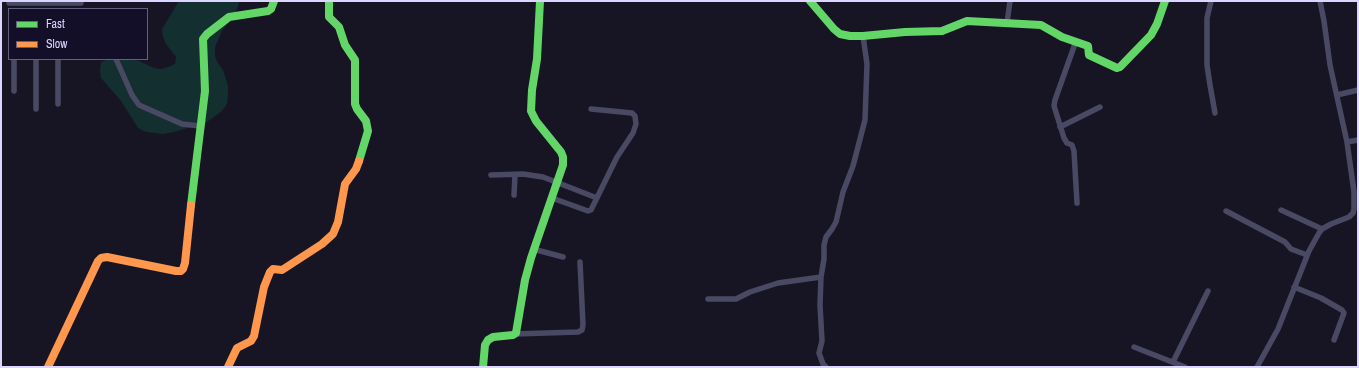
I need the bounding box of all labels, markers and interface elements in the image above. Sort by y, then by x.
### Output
legend [8,8,148,60]
text: Fast [46,16,65,32]
text: Slow [46,36,67,52]

